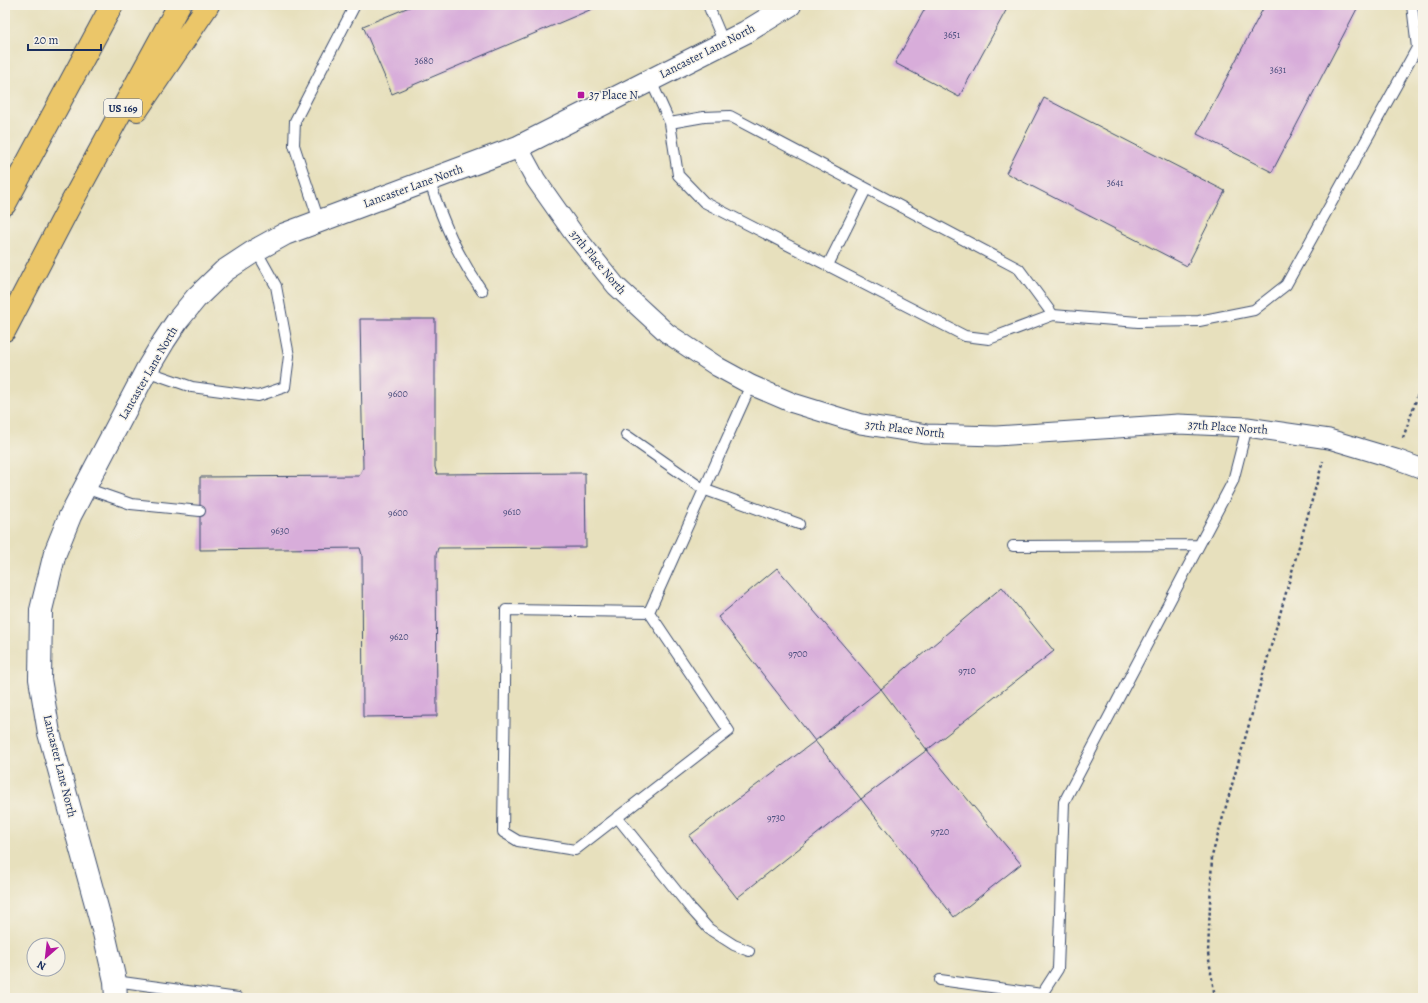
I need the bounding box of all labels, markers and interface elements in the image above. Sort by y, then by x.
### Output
street label: Lancaster Lane North [656,20,758,82]
scale bar [28,26,101,52]
house number: 3651 [944,28,961,41]
text: 20 m [34,32,58,48]
house number: 3680 [415,54,433,67]
house number: 3631 [1270,63,1287,76]
place label: 37 Place N [589,87,638,103]
marker: 37 Place N [576,90,586,100]
road number: US 169 [104,99,142,117]
street label: Lancaster Lane North [361,160,466,212]
house number: 3641 [1107,176,1124,189]
street label: 37th Place North [566,226,630,298]
street label: Lancaster Lane North [115,323,182,423]
house number: 9600 [388,387,408,400]
street label: 37th Place North [864,416,946,442]
street label: 37th Place North [1188,416,1269,438]
house number: 9610 [503,505,521,518]
house number: 9600 [388,506,408,519]
house number: 9630 [271,524,289,537]
house number: 9620 [389,630,409,643]
house number: 9700 [788,647,808,660]
house number: 9710 [958,664,976,677]
street label: Lancaster Lane North [40,713,81,820]
house number: 9730 [767,811,785,824]
house number: 9720 [931,825,949,838]
north arrow [26,937,66,977]
text: N [34,957,49,974]

